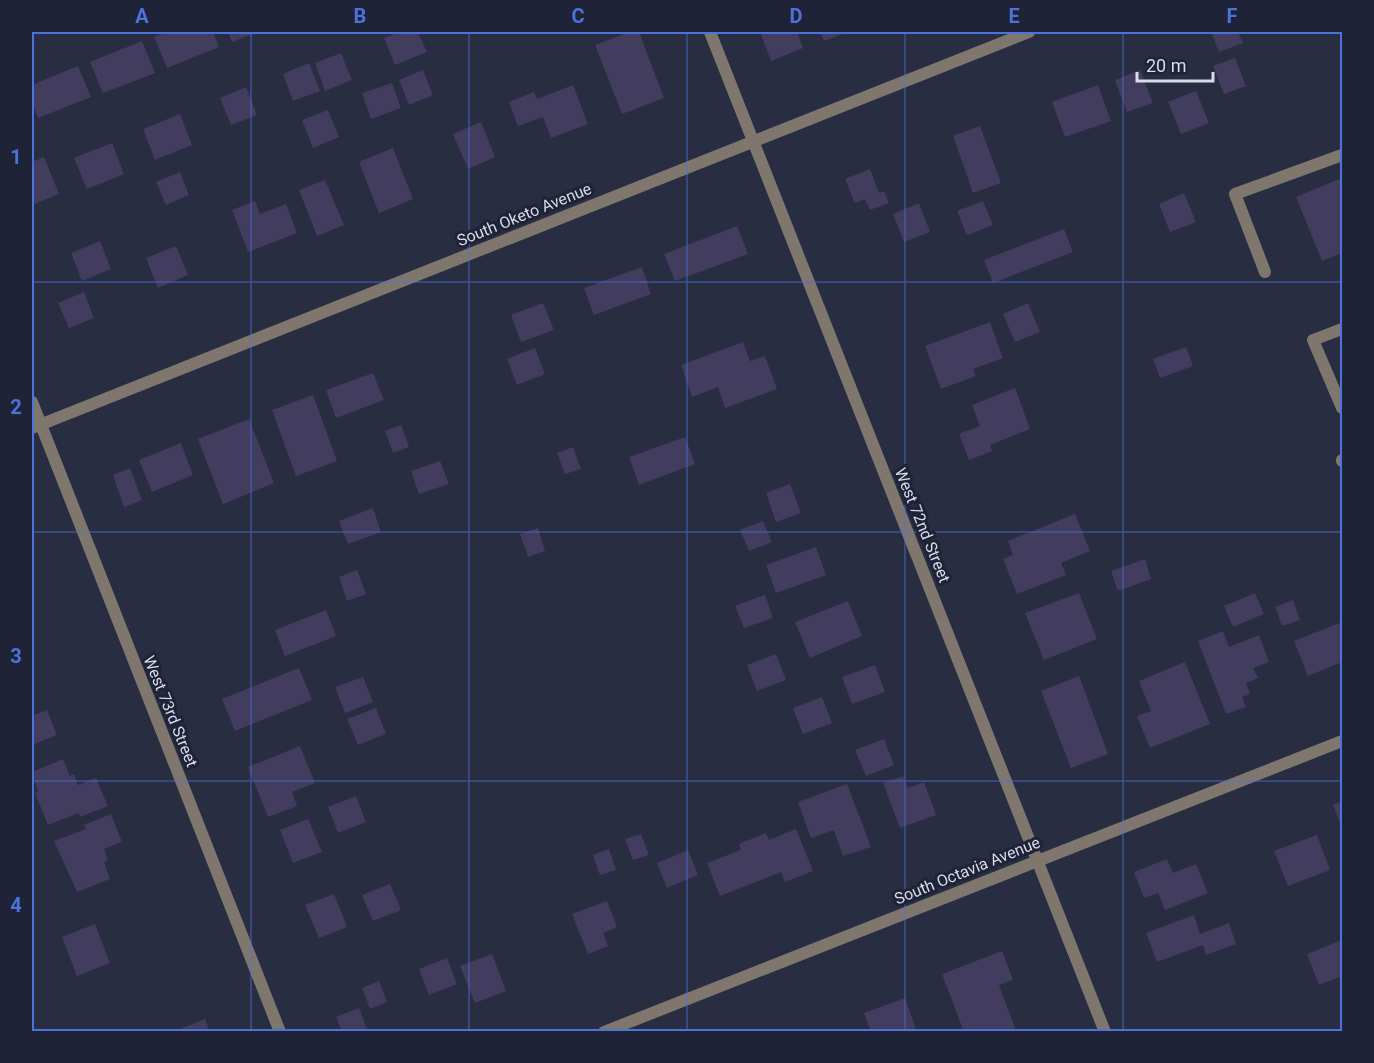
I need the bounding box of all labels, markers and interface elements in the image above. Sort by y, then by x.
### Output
text: A [135,4,149,28]
text: B [354,4,366,28]
text: C [571,4,585,28]
text: D [790,4,803,28]
text: E [1008,4,1020,28]
text: F [1227,4,1238,28]
scale bar [1137,45,1214,83]
text: 20 m [1146,55,1186,76]
text: 1 [10,145,22,169]
street label: South Oketo Avenue [454,179,594,250]
text: 2 [10,395,22,419]
street label: West 72nd Street [891,465,954,585]
text: 3 [10,644,22,668]
street label: West 73rd Street [140,653,202,770]
street label: South Octavia Avenue [892,833,1043,908]
text: 4 [10,893,22,917]

